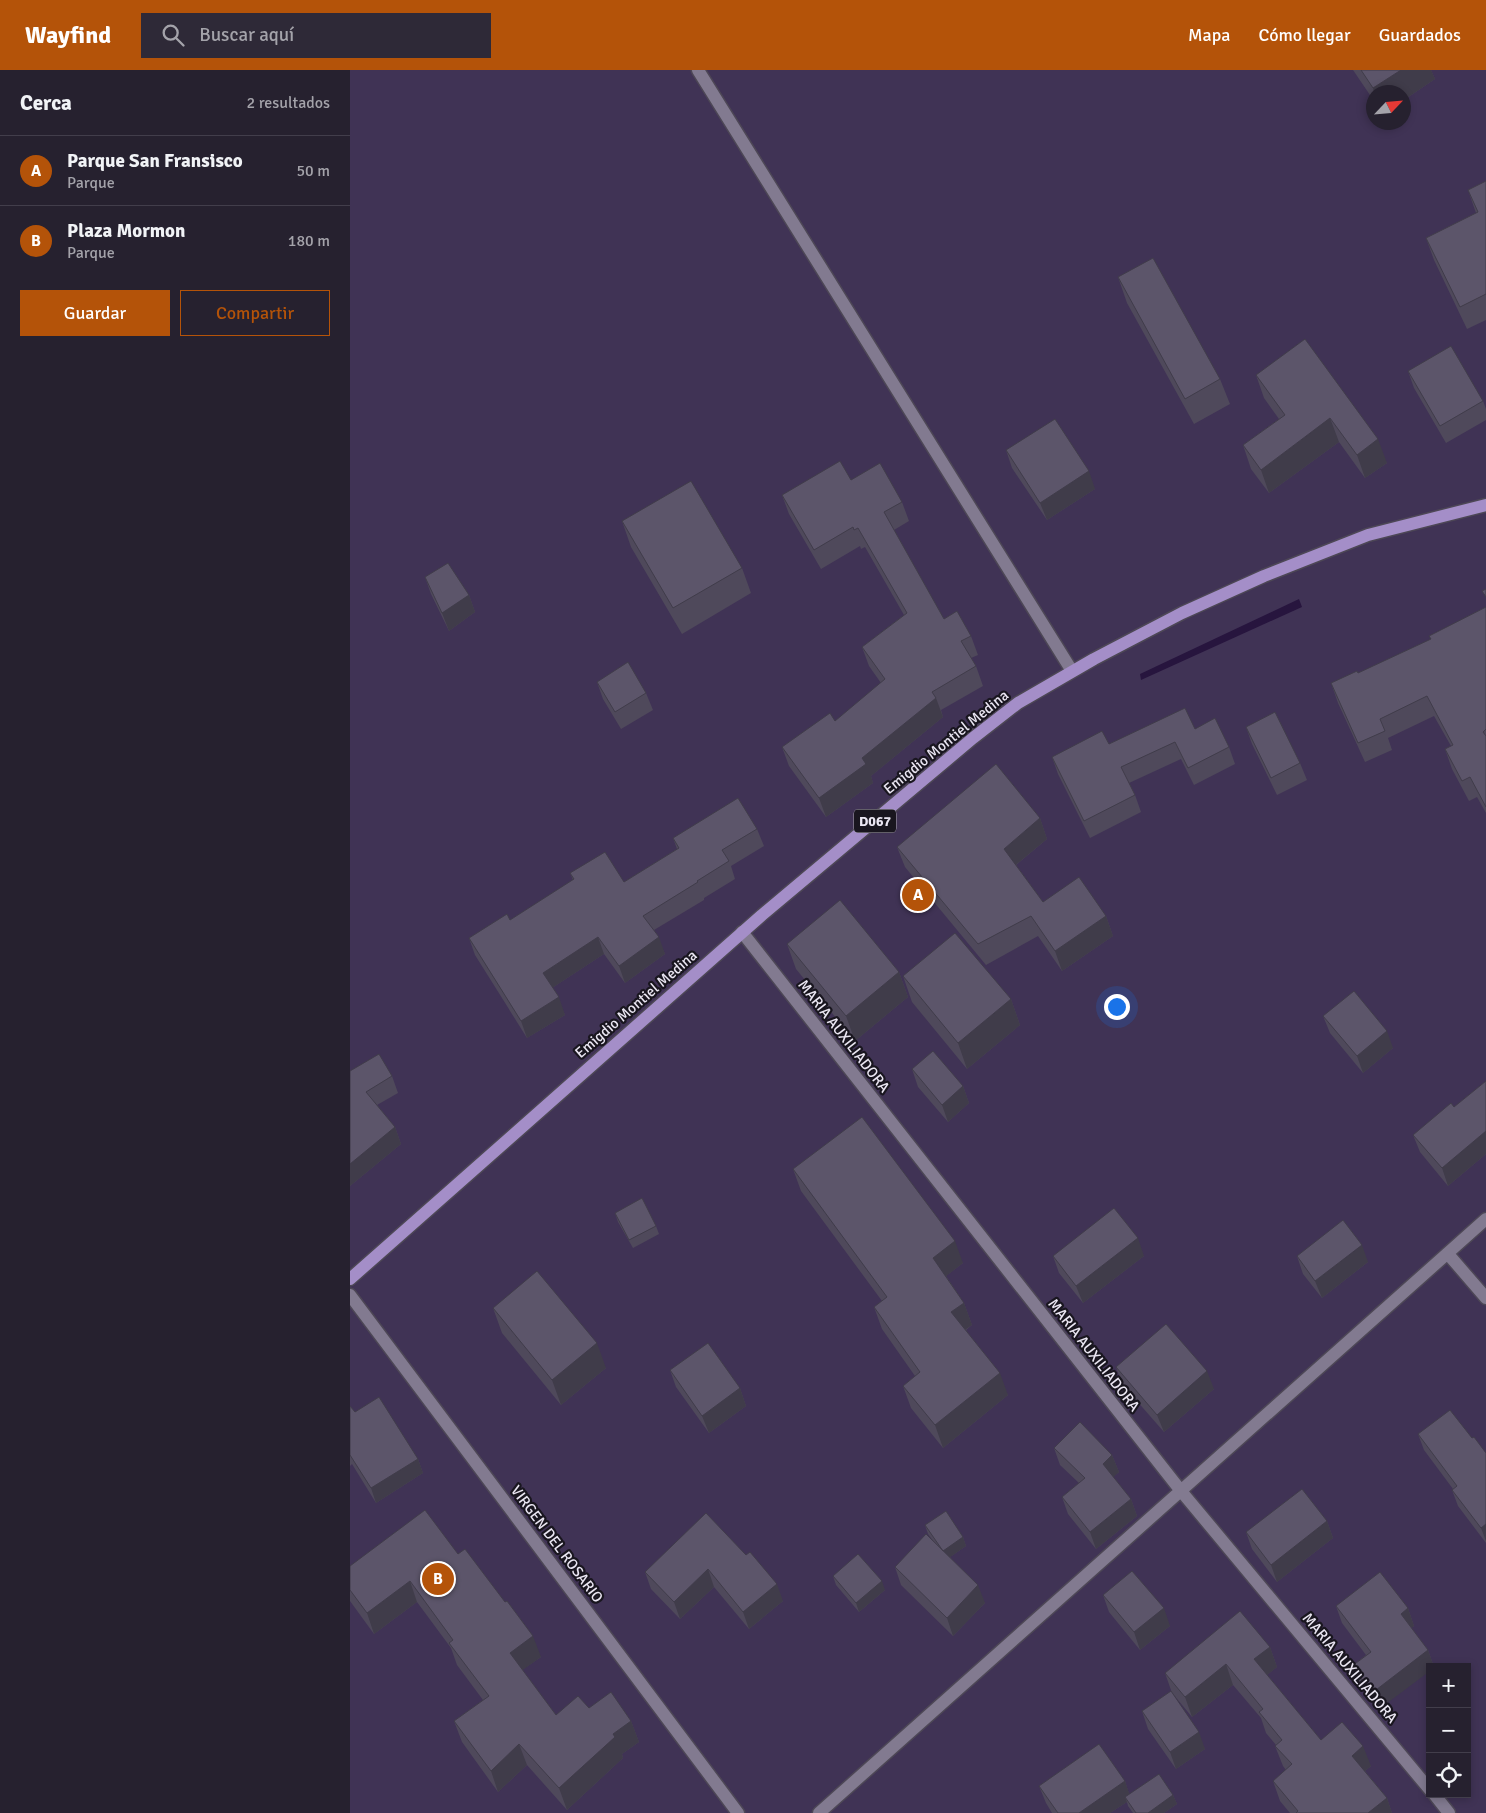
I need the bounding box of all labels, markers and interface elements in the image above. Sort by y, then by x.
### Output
search box [141,13,491,58]
text: Wayfind [25,20,111,50]
icon: search [159,21,187,49]
text: Buscar aquí [199,23,294,47]
text: Mapa [1188,24,1230,46]
text: Cómo llegar [1258,24,1351,46]
text: Guardados [1379,24,1461,46]
north arrow [1366,85,1411,130]
text: Cerca [20,90,72,116]
text: 2 resultados [247,93,330,113]
text: Parque San Fransisco [67,149,243,173]
text: A [31,161,41,181]
text: 50 m [296,161,330,181]
text: Parque [67,173,115,193]
text: Plaza Mormon [67,219,185,243]
text: B [31,231,41,251]
text: 180 m [288,231,330,251]
text: Parque [67,243,115,263]
button: Guardar [20,290,170,336]
button: Compartir [180,290,330,336]
street label: Emigdio Montiel Medina [880,686,1012,798]
road number: D067 [854,809,896,832]
pin: A [902,876,934,914]
street label: Emigdio Montiel Medina [571,946,701,1062]
street label: MARIA AUXILIADORA [794,976,894,1096]
your location [1104,994,1130,1020]
street label: MARIA AUXILIADORA [1044,1295,1144,1415]
street label: VIRGEN DEL ROSARIO [507,1482,607,1606]
pin: B [422,1560,454,1598]
street label: MARIA AUXILIADORA [1299,1609,1401,1727]
map controls [1426,1663,1471,1798]
button: + [1426,1663,1471,1708]
button: − [1426,1708,1471,1753]
button: locate [1426,1753,1471,1798]

